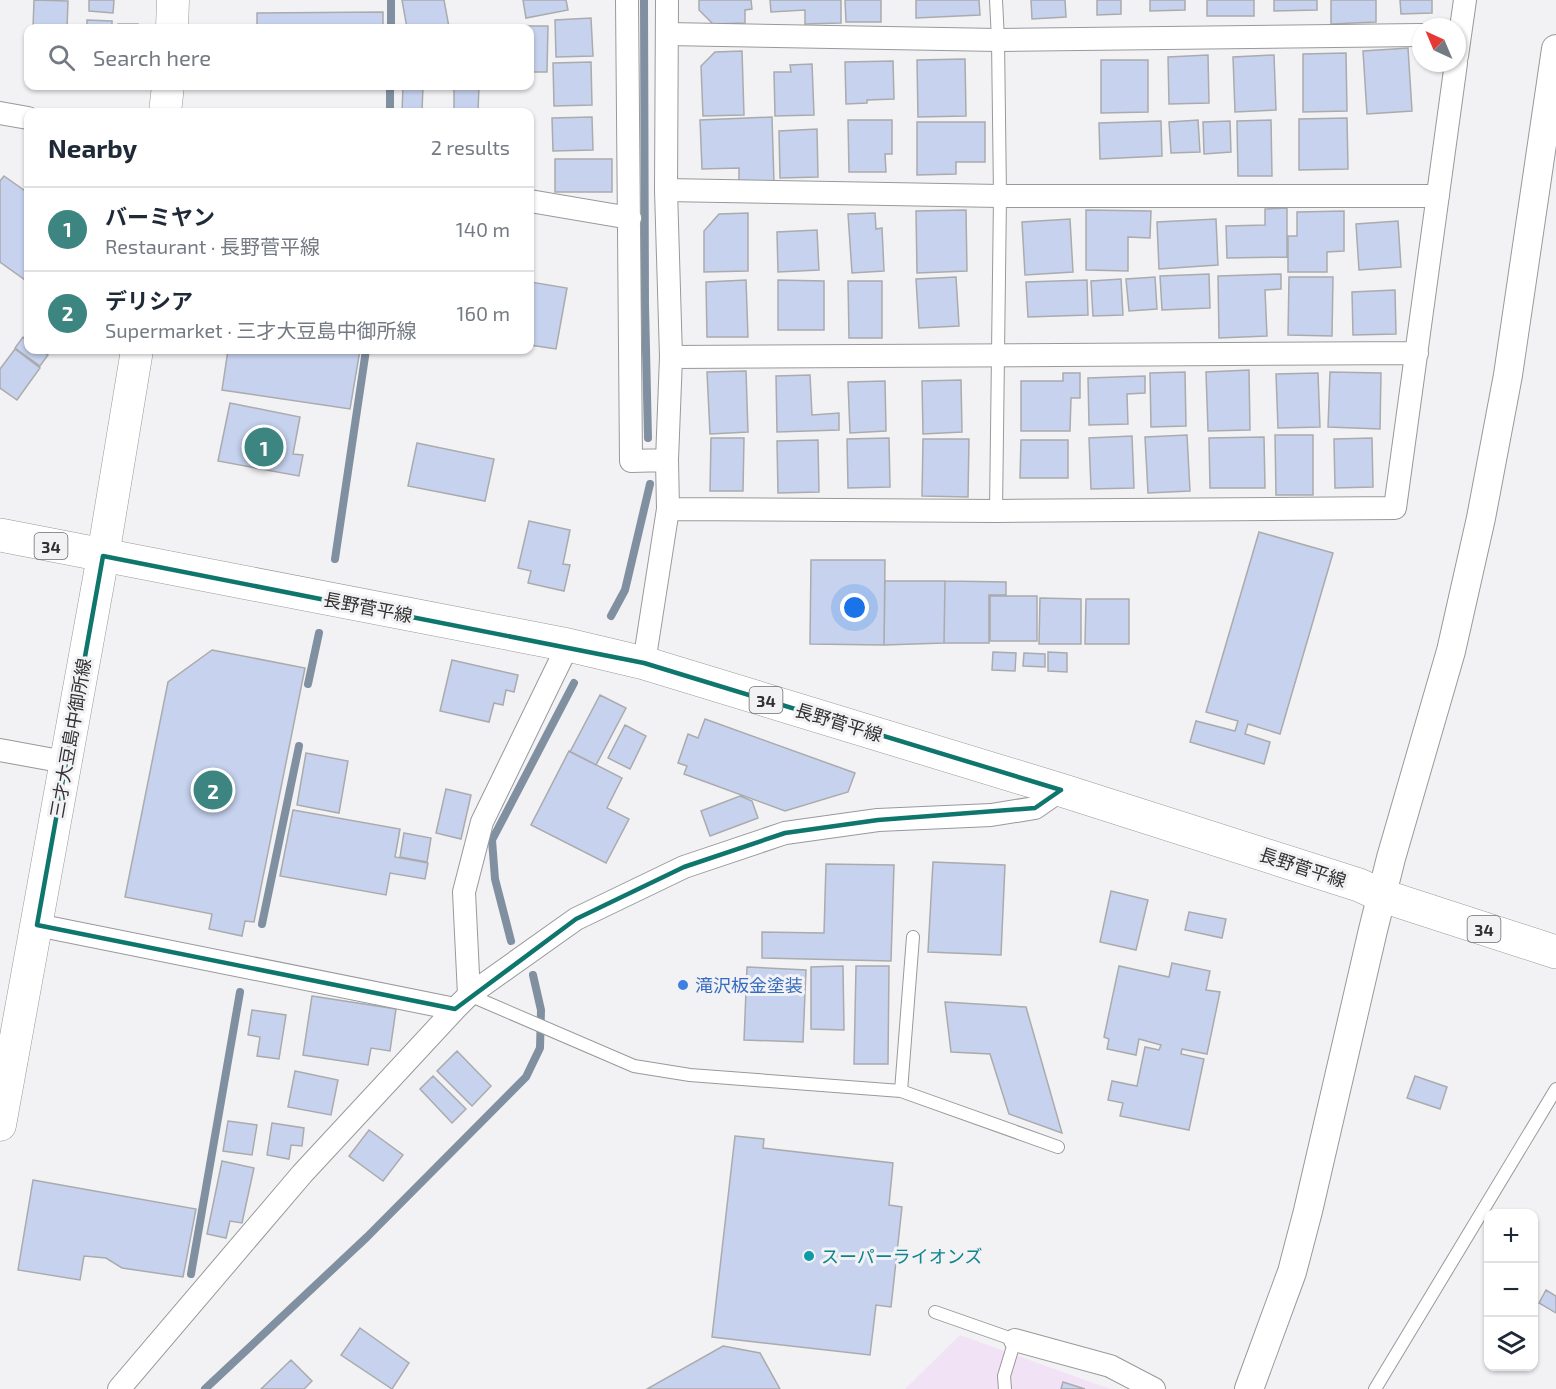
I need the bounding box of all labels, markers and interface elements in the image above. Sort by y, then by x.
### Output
north arrow [1412,18,1466,72]
search box [24,24,534,90]
icon: search [45,41,78,74]
text: Search here [93,44,211,70]
text: Nearby [48,132,137,163]
text: 2 results [431,135,510,159]
text: バーミヤン [105,203,215,229]
text: 1 [63,217,72,241]
text: 140 m [456,217,510,241]
text: Restaurant · 長野菅平線 [105,234,320,258]
text: デリシア [105,287,193,313]
text: 2 [62,301,73,325]
text: 160 m [457,301,510,325]
text: Supermarket · 三才大豆島中御所線 [105,318,416,342]
pin: 1 [244,424,284,470]
road number: 34 [34,533,68,559]
street label: 長野菅平線 [322,588,414,626]
your location [840,593,869,622]
street label: 三才大豆島中御所線 [45,656,95,820]
road number: 34 [750,687,783,713]
street label: 長野菅平線 [793,698,885,746]
pin: 2 [194,768,232,812]
street label: 長野菅平線 [1257,843,1349,891]
road number: 34 [1468,916,1500,942]
place label: 滝沢板金塗装 [695,974,803,996]
marker: 滝沢板金塗装 [676,978,690,992]
map controls [1484,1209,1538,1371]
button: + [1484,1209,1538,1263]
place label: スーパーライオンズ [821,1245,982,1267]
marker: スーパーライオンズ [802,1249,816,1263]
button: − [1484,1263,1538,1317]
button: layers [1484,1317,1538,1371]

